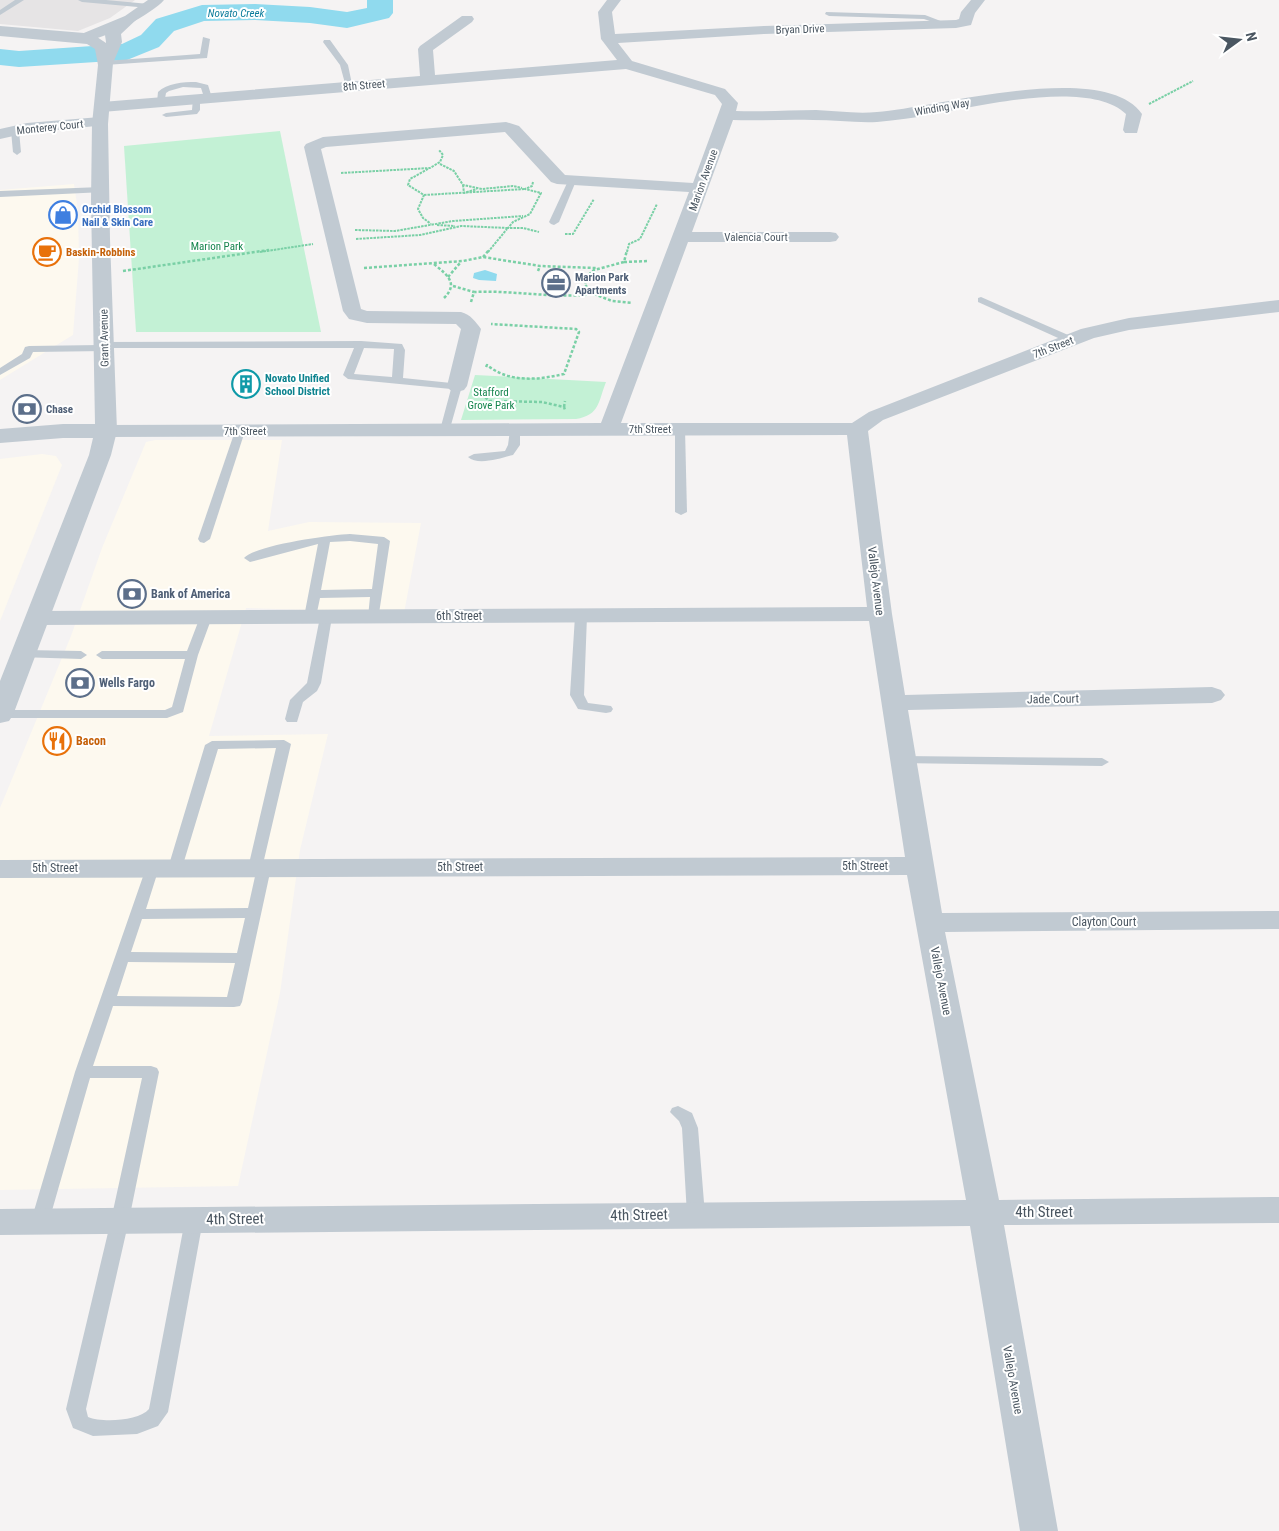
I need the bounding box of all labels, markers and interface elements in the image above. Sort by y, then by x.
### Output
water label: Novato Creek [208,7,264,20]
north arrow [1214,15,1264,65]
street label: Bryan Drive [775,22,825,37]
text: N [1243,30,1260,43]
street label: 8th Street [342,77,386,94]
street label: Winding Way [914,96,971,119]
street label: Monterey Court [16,118,84,137]
street label: Marion Avenue [686,148,721,213]
shop icon: Orchid Blossom Nail & Skin Care [48,200,78,230]
place label: Orchid Blossom Nail & Skin Care [82,203,153,229]
street label: Valencia Court [724,231,788,244]
cafe icon: Baskin-Robbins [32,237,62,267]
park label: Marion Park [191,240,243,253]
place label: Baskin-Robbins [66,246,135,259]
office icon: Marion Park Apartments [541,268,571,298]
place label: Marion Park Apartments [575,271,629,297]
street label: Grant Avenue [97,309,112,367]
street label: 7th Street [1031,334,1075,361]
building icon: Novato Unified School District [231,369,261,399]
place label: Novato Unified School District [265,372,330,398]
park label: Stafford Grove Park [467,386,515,412]
bank icon: Chase [12,394,42,424]
place label: Chase [46,403,73,416]
street label: 7th Street [629,423,671,436]
street label: 7th Street [224,425,266,438]
street label: Vallejo Avenue [865,546,887,617]
bank icon: Bank of America [117,579,147,609]
place label: Bank of America [151,587,231,601]
street label: 6th Street [436,609,483,623]
bank icon: Wells Fargo [65,668,95,698]
place label: Wells Fargo [99,676,155,690]
street label: Jade Court [1027,692,1080,706]
restaurant icon: Bacon [42,726,72,756]
place label: Bacon [76,734,106,748]
street label: 5th Street [842,859,889,873]
street label: 5th Street [437,860,484,874]
street label: 5th Street [32,861,79,875]
street label: Clayton Court [1072,915,1137,929]
street label: Vallejo Avenue [928,946,955,1017]
street label: 4th Street [1015,1203,1073,1221]
street label: 4th Street [610,1205,668,1225]
street label: 4th Street [206,1209,264,1229]
street label: Vallejo Avenue [1000,1345,1026,1416]

